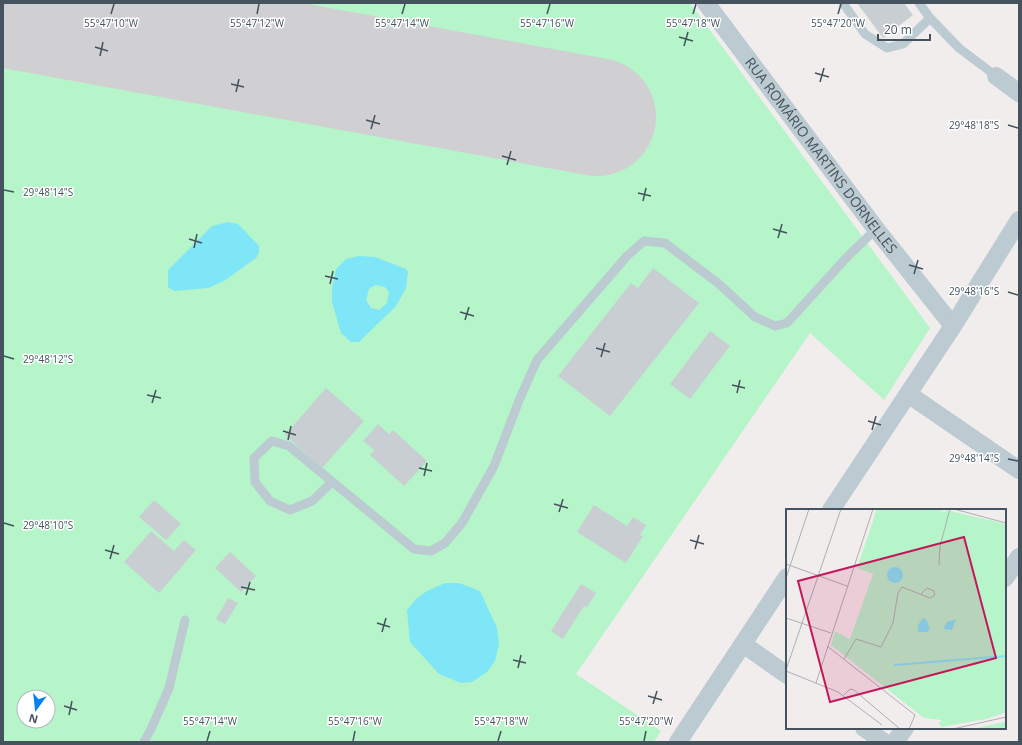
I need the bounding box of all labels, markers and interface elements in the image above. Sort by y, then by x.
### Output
text: 55°47'10"W [84,16,139,30]
text: 55°47'12"W [230,16,285,30]
text: 55°47'14"W [375,16,430,30]
text: 55°47'16"W [520,16,575,30]
text: 55°47'18"W [666,16,721,30]
text: 55°47'20"W [811,16,866,30]
scale bar [878,16,930,42]
text: 20 m [884,21,912,38]
street label: RUA ROMÁRIO MARTINS DORNELLES [741,53,902,257]
text: 29°48'18"S [949,118,999,132]
text: 29°48'14"S [23,185,73,199]
text: 29°48'16"S [949,284,999,298]
text: 29°48'12"S [23,352,73,366]
text: 29°48'14"S [949,451,999,465]
inset map [786,509,1006,729]
text: 29°48'10"S [23,518,73,532]
north arrow [16,689,56,729]
text: N [27,711,40,728]
text: 55°47'14"W [183,714,238,728]
text: 55°47'16"W [328,714,383,728]
text: 55°47'18"W [474,714,529,728]
text: 55°47'20"W [619,714,674,728]

